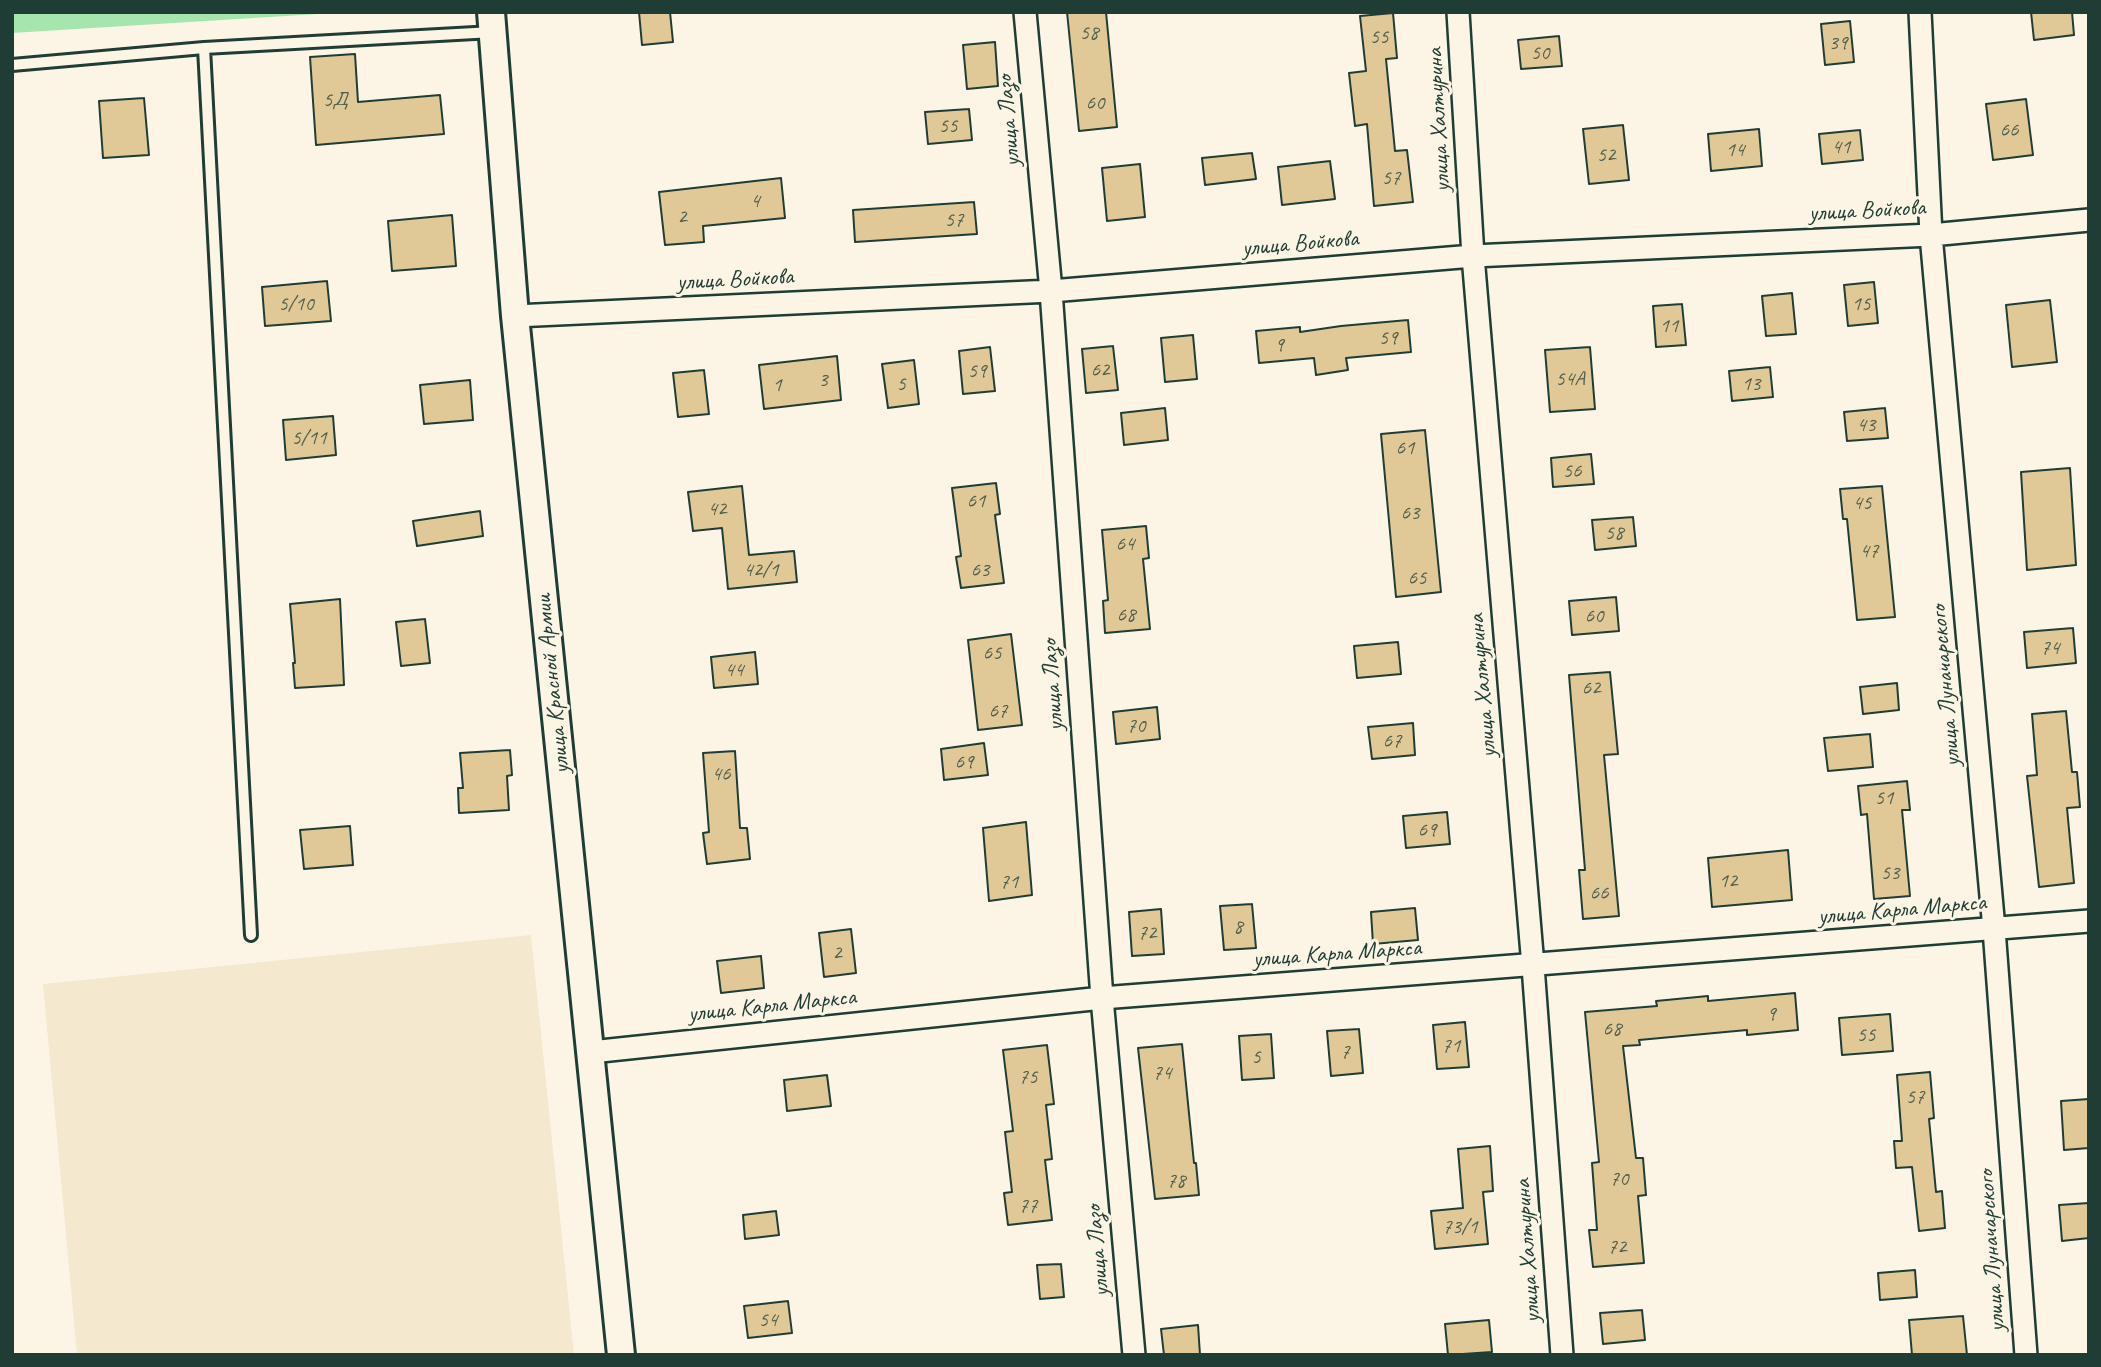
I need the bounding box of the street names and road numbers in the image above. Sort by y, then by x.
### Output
street label: улица Халтурина [1421,47,1457,193]
street label: улица Лазо [991,74,1027,168]
street label: улица Войкова [1808,194,1926,228]
street label: улица Войкова [1241,225,1359,263]
street label: улица Войкова [676,263,794,297]
street label: улица Красной Армии [529,593,577,775]
street label: улица Луначарского [1925,604,1967,768]
street label: улица Халтурина [1462,613,1504,759]
street label: улица Лазо [1035,638,1071,732]
street label: улица Карла Маркса [1817,888,1987,932]
street label: улица Карла Маркса [1252,934,1422,974]
street label: улица Карла Маркса [686,983,858,1029]
street label: улица Луначарского [1972,1169,2012,1333]
street label: улица Халтурина [1509,1178,1547,1324]
street label: улица Лазо [1080,1204,1116,1298]

